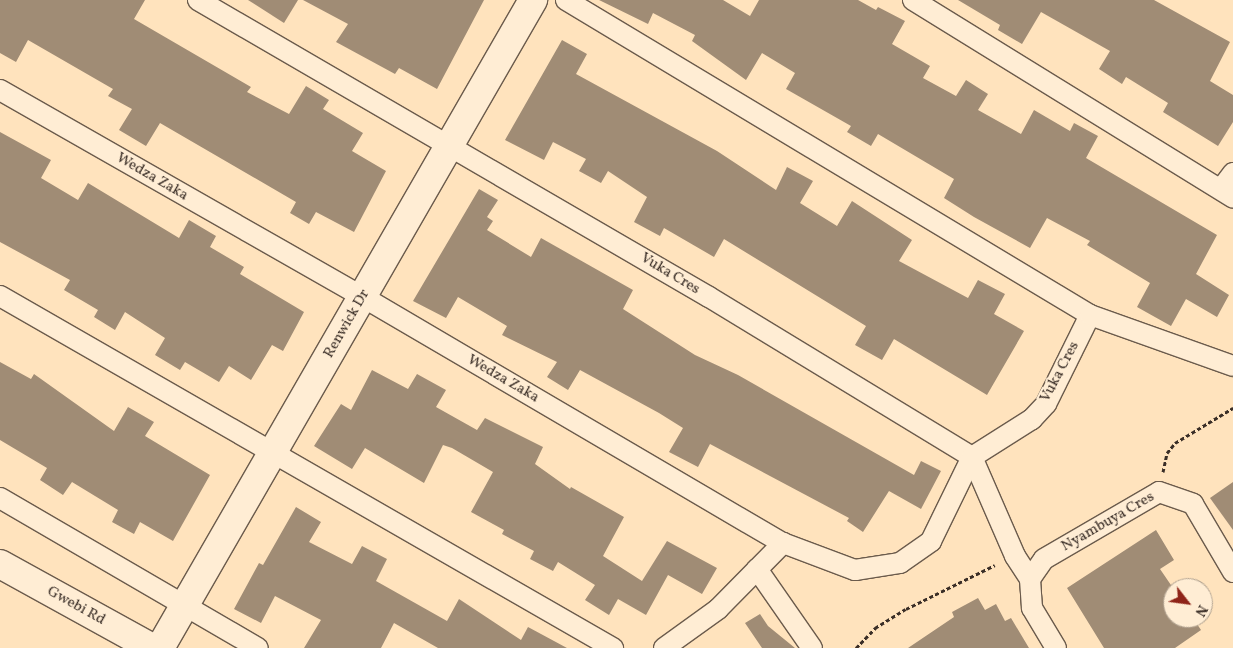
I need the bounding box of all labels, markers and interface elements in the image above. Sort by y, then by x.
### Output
street label: Wedza Zaka [113,149,191,205]
street label: Vuka Cres [637,249,703,299]
street label: Renwick Dr [320,286,374,362]
street label: Vuka Cres [1037,339,1083,405]
street label: Wedza Zaka [464,351,542,407]
street label: Nyambuya Cres [1058,488,1158,556]
north arrow [1163,578,1213,628]
street label: Gwebi Rd [44,583,108,629]
text: N [1190,601,1211,619]

